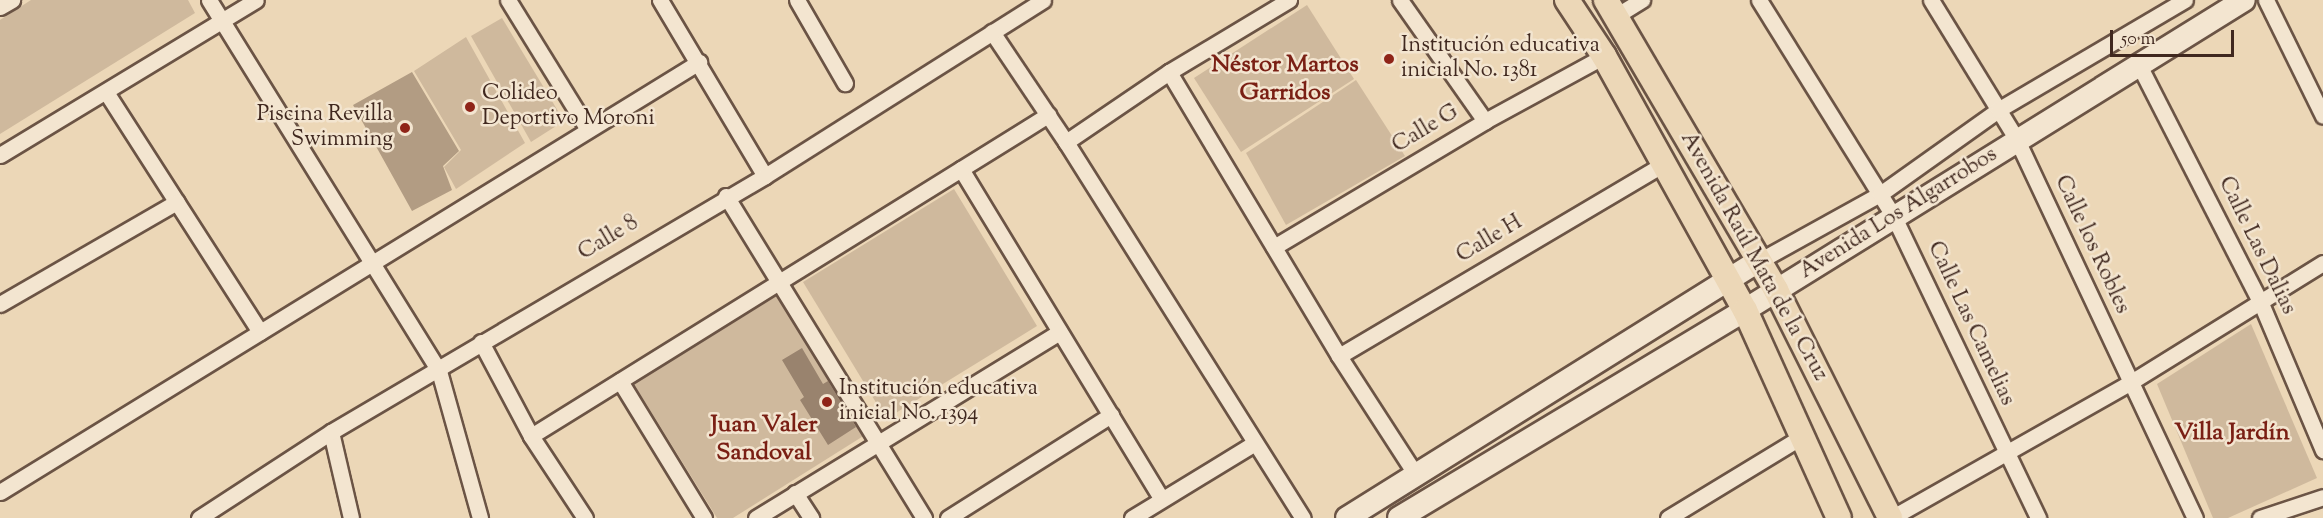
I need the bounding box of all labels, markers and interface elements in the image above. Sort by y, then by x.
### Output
scale bar [2113,18,2238,56]
text: 50 m [2121,27,2155,53]
place label: Institución educativa inicial No. 1381 [1401,33,1600,84]
district label: Néstor Martos Garridos [1211,52,1359,108]
marker: Institución educativa inicial No. 1381 [1382,52,1396,66]
place label: Colideo Deportivo Moroni [482,81,655,132]
marker: Colideo Deportivo Moroni [463,100,477,114]
street label: Calle G [1388,100,1464,160]
place label: Piscina Revilla Swimming [257,102,393,154]
marker: Piscina Revilla Swimming [398,121,412,135]
street label: Avenida Raúl Mata de la Cruz [1673,128,1833,386]
street label: Avenida Los Algarrobos [1795,142,2003,286]
street label: Calle los Robles [2047,172,2135,318]
street label: Calle Las Dalias [2211,173,2301,319]
street label: Calle H [1452,210,1528,270]
street label: Calle 8 [574,211,644,267]
street label: Calle Las Camelias [1920,238,2020,410]
place label: Institución educativa inicial No. 1394 [839,376,1038,428]
marker: Institución educativa inicial No. 1394 [820,395,834,409]
district label: Juan Valer Sandoval [711,412,817,468]
district label: Villa Jardín [2174,420,2290,448]

